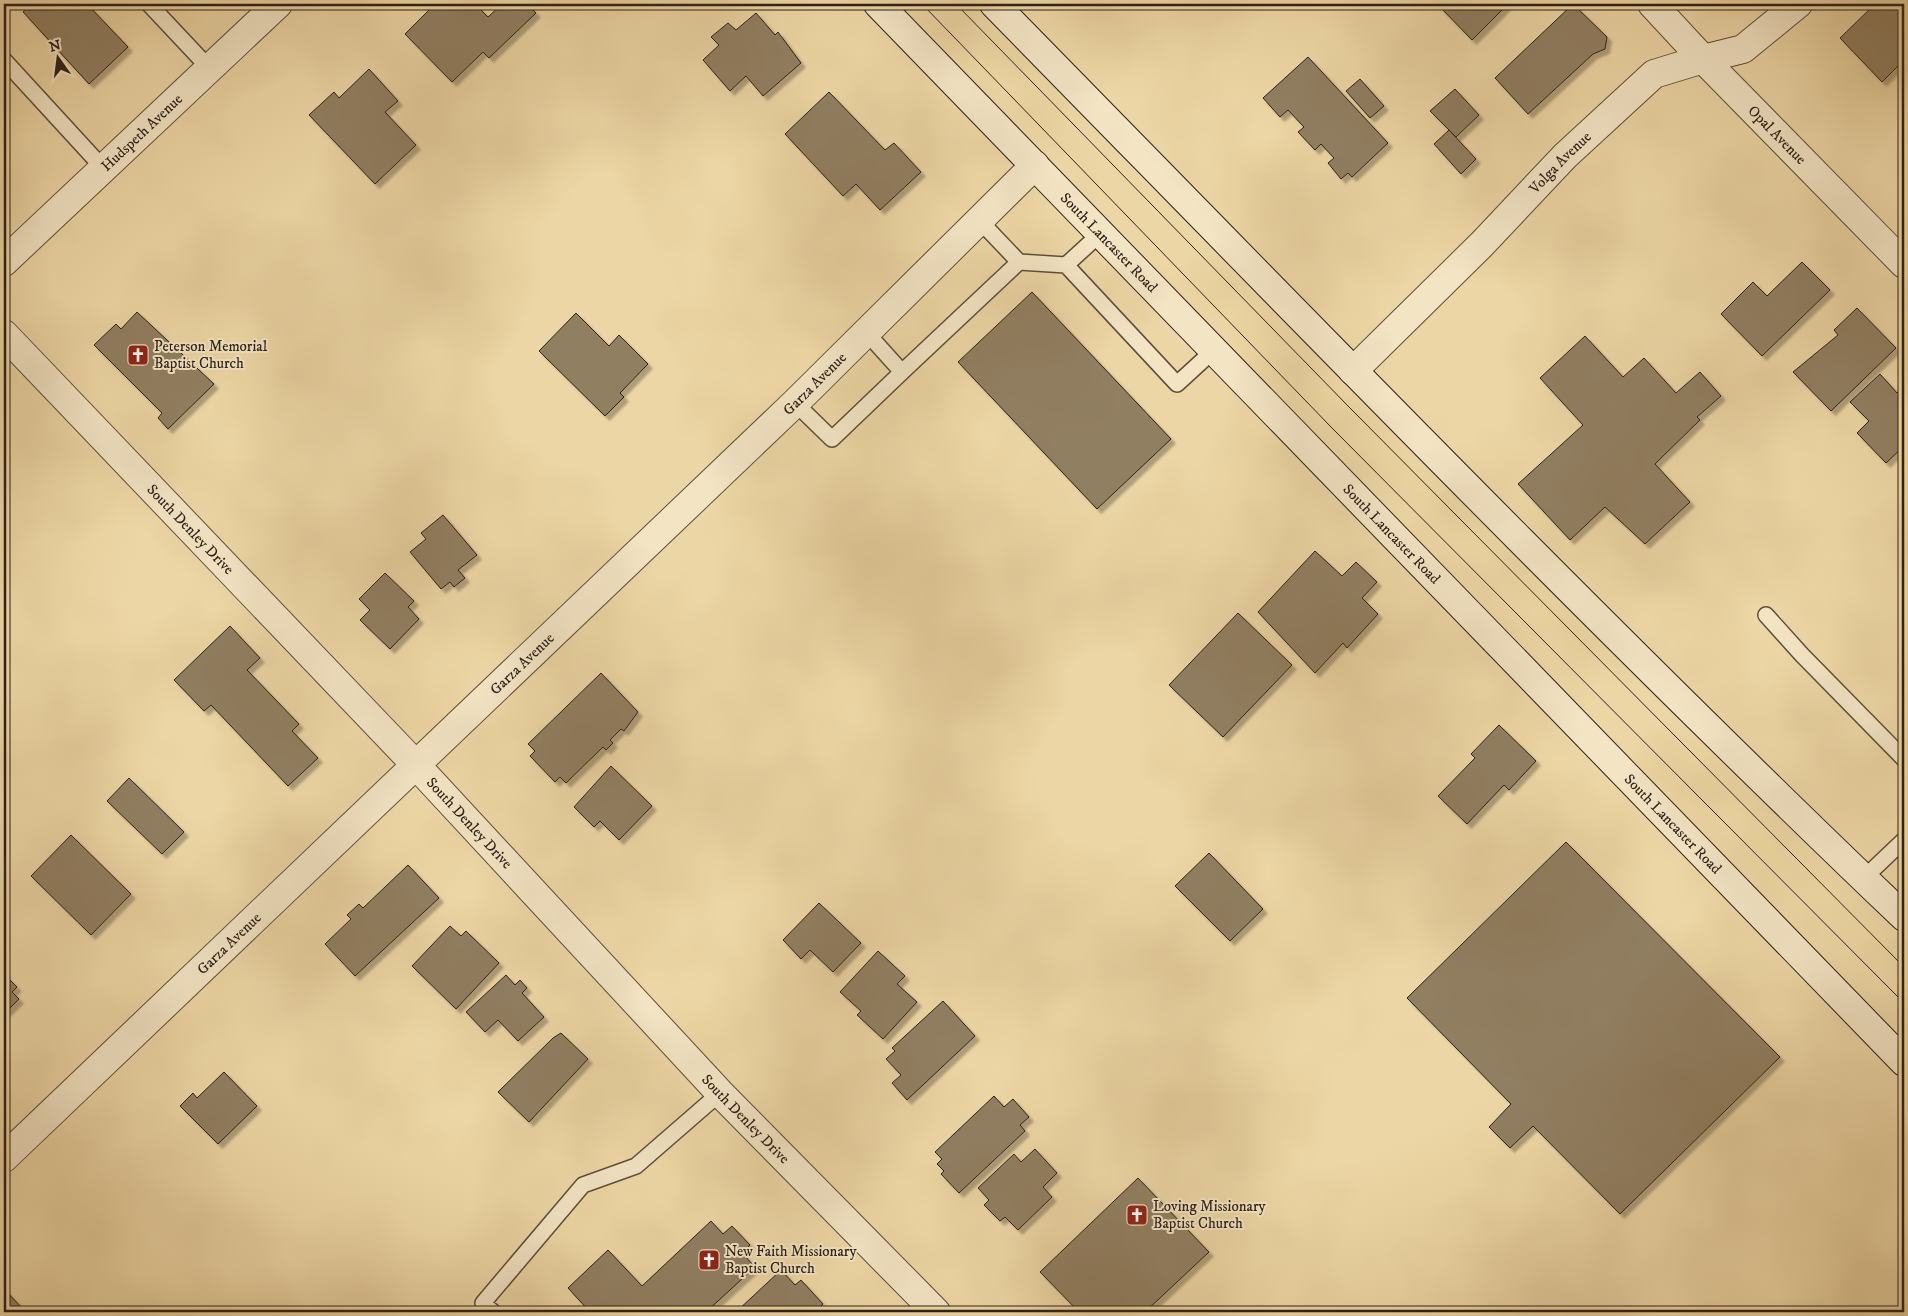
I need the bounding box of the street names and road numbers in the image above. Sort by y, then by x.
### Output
street label: Hudspeth Avenue [97,89,186,175]
street label: Opal Avenue [1744,101,1810,168]
street label: Volga Avenue [1524,127,1595,198]
street label: South Lancaster Road [1056,188,1162,297]
street label: Garza Avenue [779,348,850,419]
street label: South Denley Drive [143,480,238,578]
street label: South Lancaster Road [1339,480,1445,588]
street label: Garza Avenue [486,628,558,699]
street label: South Lancaster Road [1620,770,1726,878]
street label: South Denley Drive [422,773,517,873]
street label: Garza Avenue [193,908,265,978]
street label: South Denley Drive [698,1070,794,1168]

